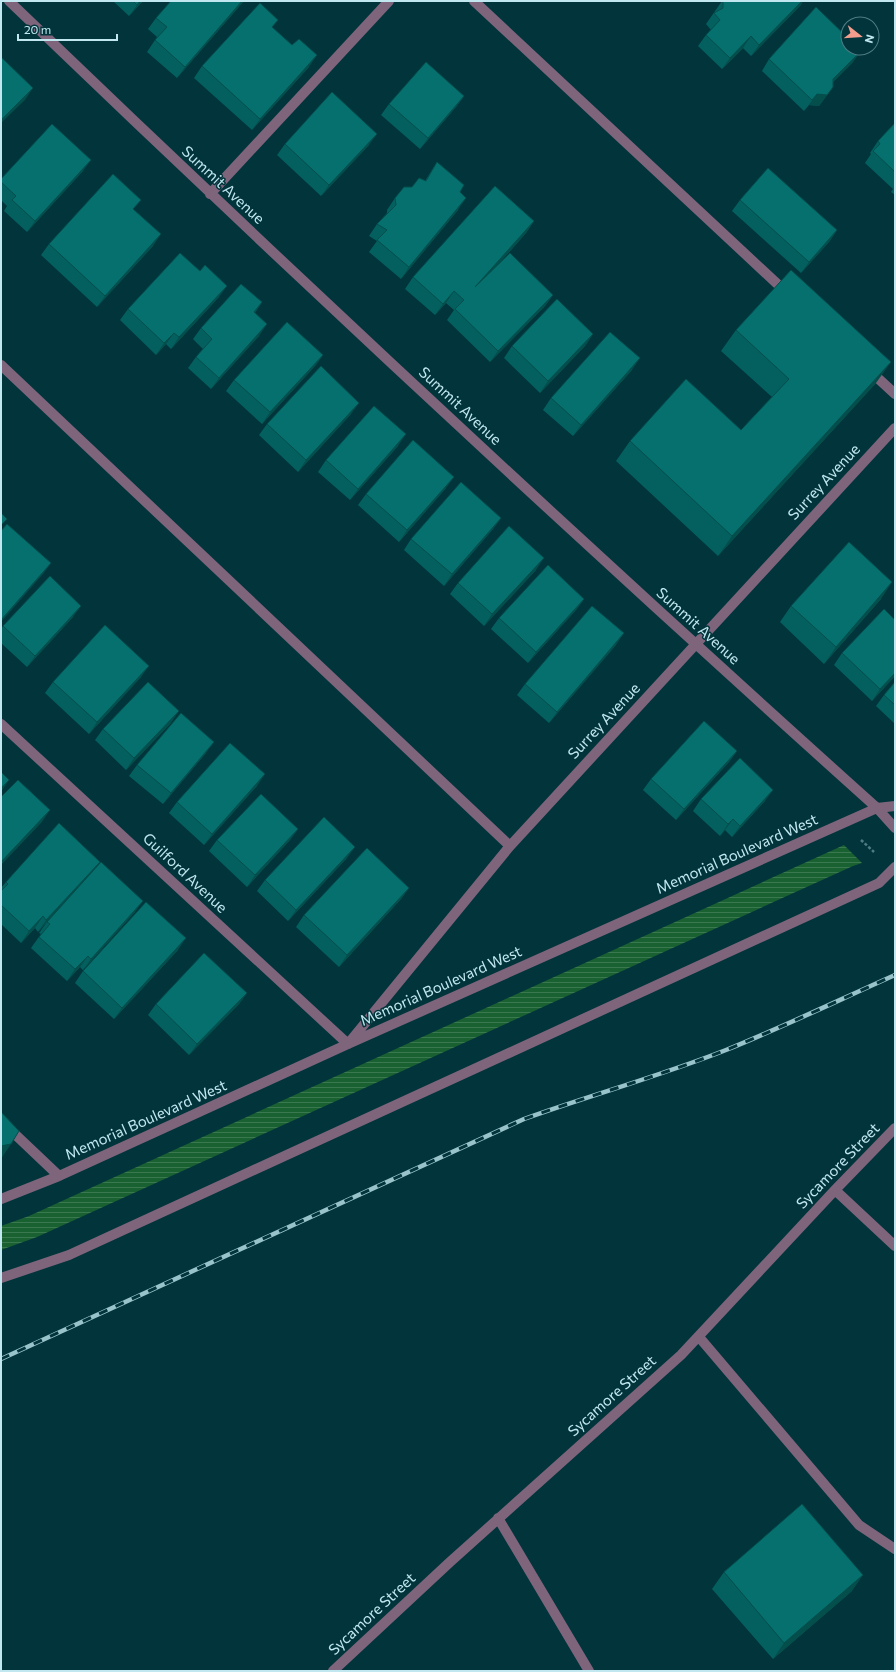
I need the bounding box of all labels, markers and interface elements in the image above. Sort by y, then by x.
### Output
scale bar [18,16,117,42]
north arrow [840,16,880,56]
text: 20 m [24,22,51,36]
text: N [863,33,877,45]
street label: Summit Avenue [179,141,269,227]
street label: Summit Avenue [416,362,506,448]
street label: Surrey Avenue [784,440,863,523]
street label: Summit Avenue [653,583,744,668]
street label: Surrey Avenue [564,679,643,762]
street label: Memorial Boulevard West [653,809,820,897]
street label: Guilford Avenue [140,829,232,916]
street label: Memorial Boulevard West [357,941,524,1029]
street label: Memorial Boulevard West [62,1075,229,1163]
street label: Sycamore Street [792,1119,883,1212]
street label: Sycamore Street [564,1351,659,1439]
street label: Sycamore Street [324,1568,418,1658]

